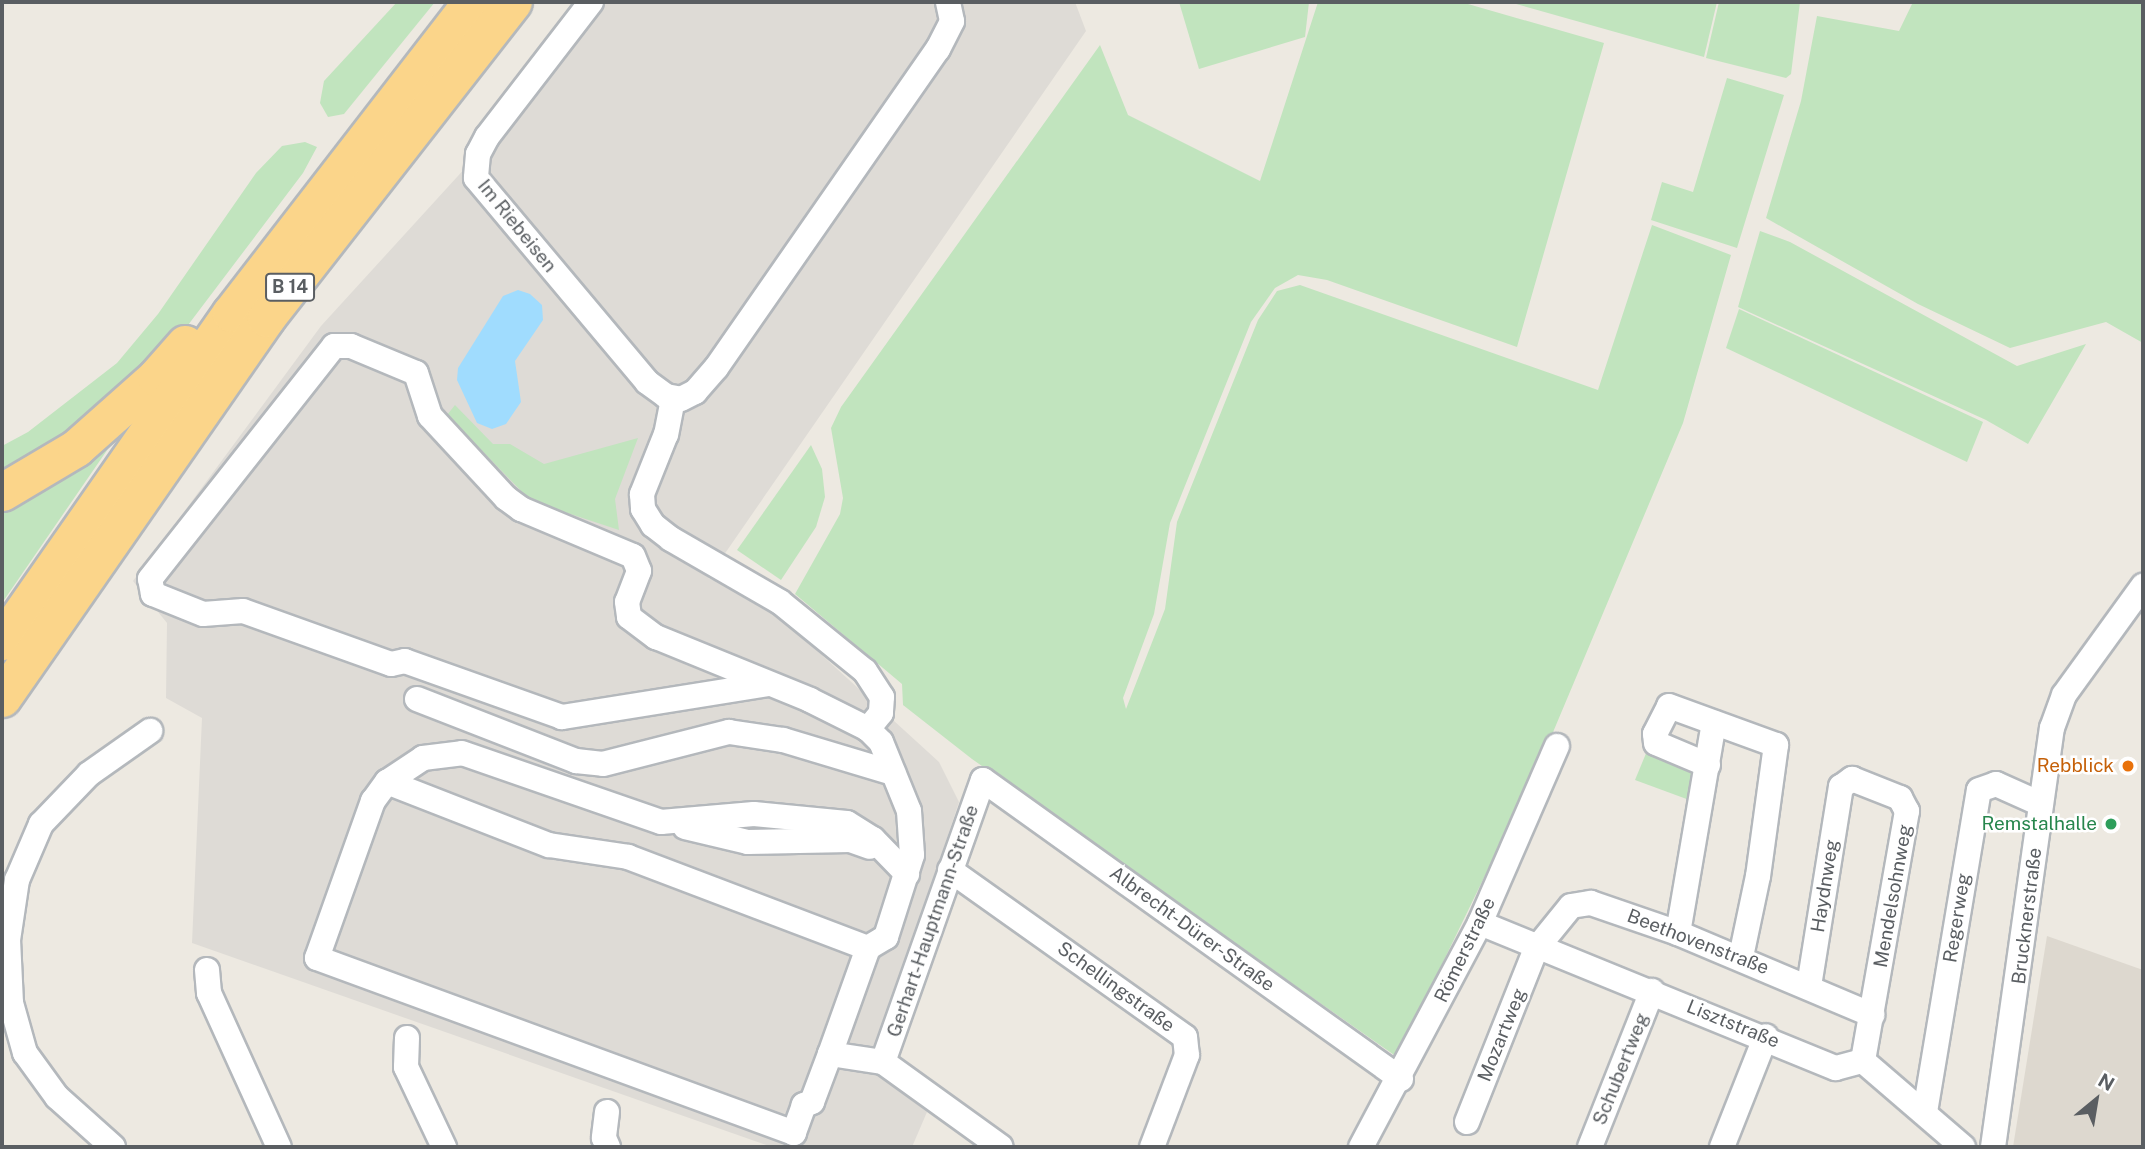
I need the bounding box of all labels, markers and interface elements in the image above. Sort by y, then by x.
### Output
street label: Im Riebeisen [473,175,561,277]
road number: B 14 [264,272,316,302]
place label: Rebblick [2037,755,2114,777]
marker: Rebblick [2120,758,2136,774]
street label: Gerhart-Hauptmann-Straße [882,802,984,1040]
place label: Remstalhalle [1982,813,2097,835]
marker: Remstalhalle [2103,816,2119,832]
street label: Mendelsohnweg [1869,823,1917,969]
street label: Haydnweg [1806,838,1844,934]
street label: Brucknerstraße [2007,846,2047,986]
street label: Albrecht-Dürer-Straße [1105,862,1279,996]
street label: Regerweg [1939,872,1975,964]
street label: Römerstraße [1430,894,1500,1006]
street label: Beethovenstraße [1624,904,1772,980]
street label: Schellingstraße [1053,937,1179,1037]
street label: Mozartweg [1473,985,1531,1085]
street label: Lisztstraße [1683,995,1783,1053]
street label: Schubertweg [1588,1010,1654,1128]
north arrow [2061,1065,2131,1135]
text: N [2095,1069,2118,1095]

